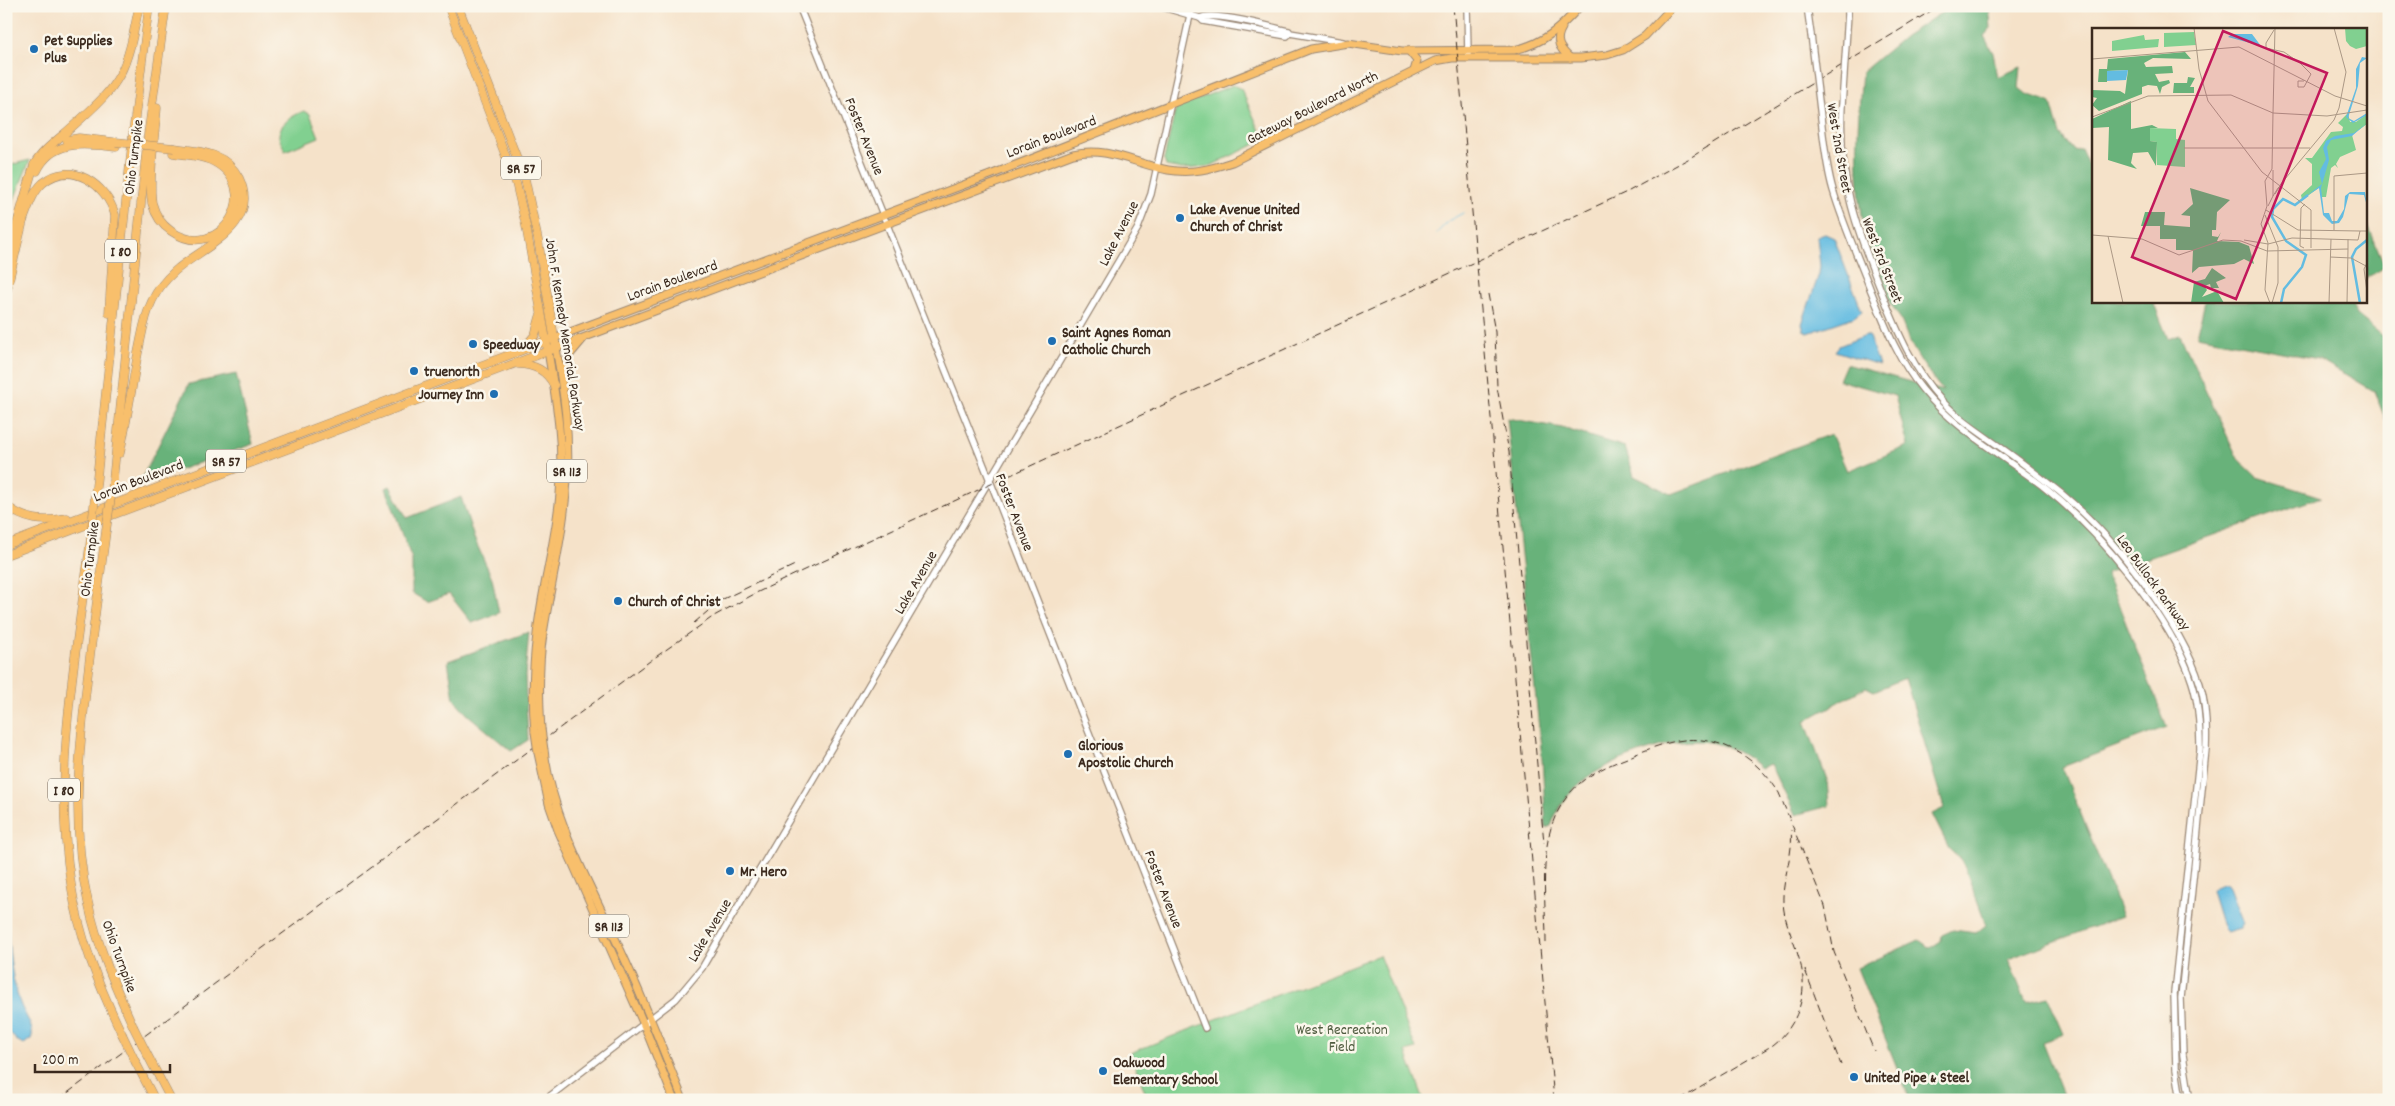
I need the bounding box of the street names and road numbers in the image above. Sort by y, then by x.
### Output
street label: Gateway Boulevard North [1243,66,1382,151]
street label: Foster Avenue [838,95,889,179]
street label: West 2nd Street [1819,102,1857,195]
street label: Lorain Boulevard [1004,111,1100,165]
street label: Ohio Turnpike [119,118,151,196]
road number: SR 57 [501,156,541,180]
street label: Lake Avenue [1094,197,1146,270]
street label: West 3rd Street [1855,215,1908,307]
street label: John F. Kennedy Memorial Parkway [538,236,590,434]
road number: I 80 [105,240,137,262]
street label: Lorain Boulevard [624,255,721,308]
road number: SR 57 [206,450,246,472]
street label: Lorain Boulevard [91,455,187,509]
road number: SR 113 [547,460,587,482]
street label: Foster Avenue [988,471,1038,555]
street label: Ohio Turnpike [75,520,107,598]
street label: Leo Bullock Parkway [2110,531,2195,637]
street label: Lake Avenue [890,547,944,619]
road number: I 80 [48,778,80,802]
street label: Foster Avenue [1137,848,1187,932]
street label: Lake Avenue [683,895,738,967]
road number: SR 113 [589,914,629,938]
street label: Ohio Turnpike [95,917,142,996]

